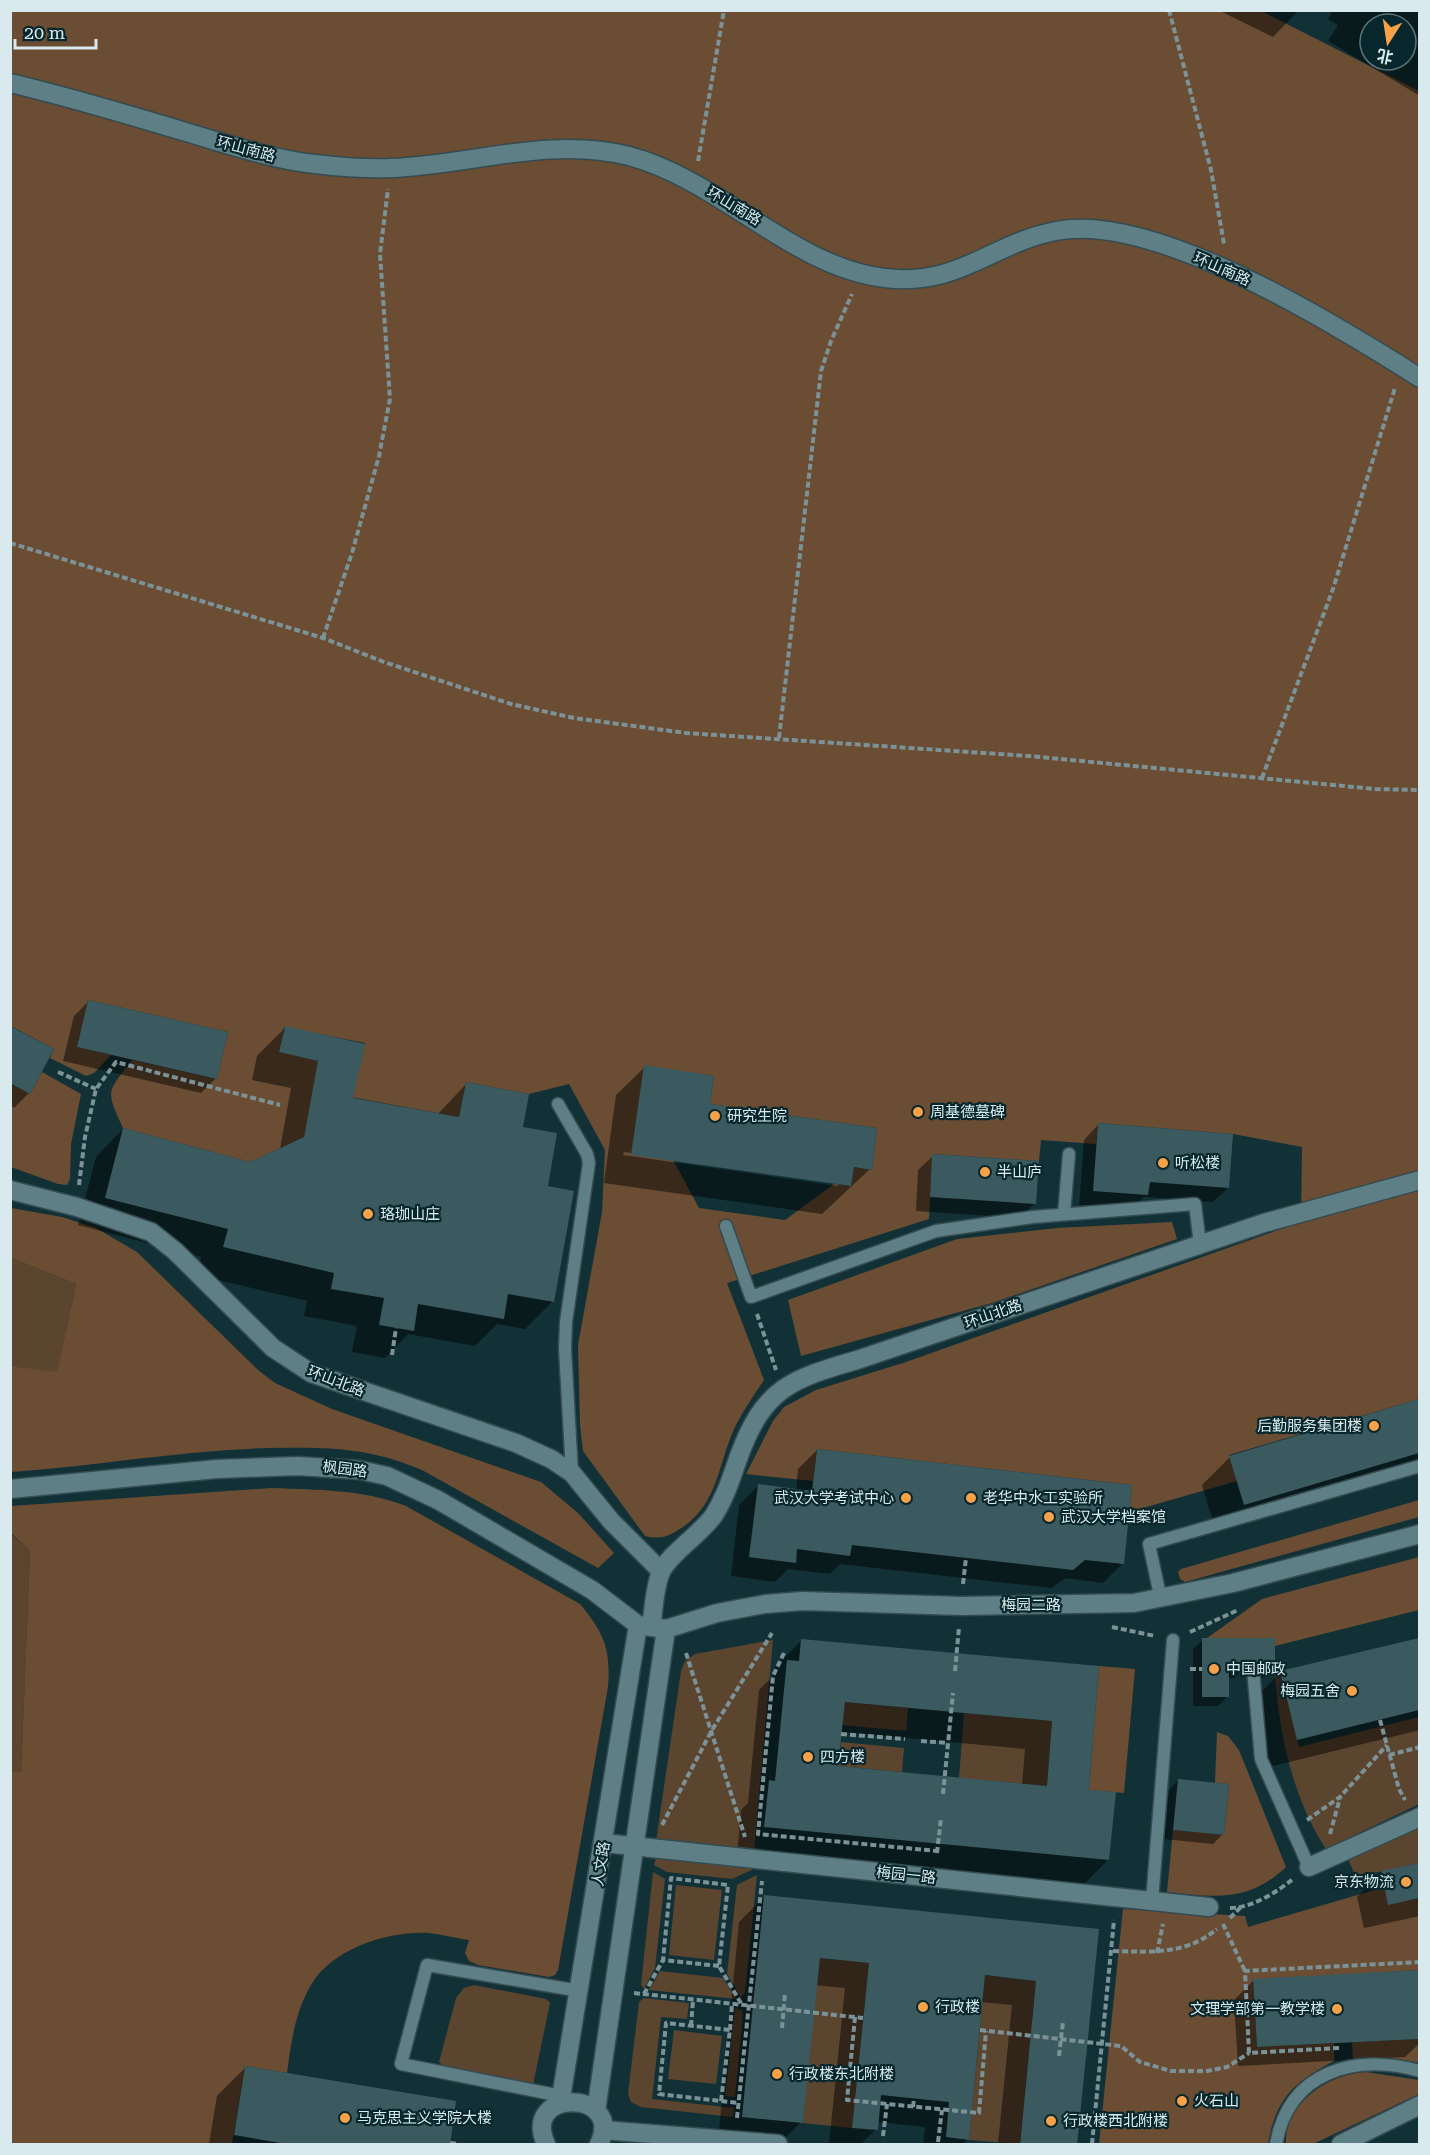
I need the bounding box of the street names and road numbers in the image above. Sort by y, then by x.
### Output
street label: 环山南路 [215,133,277,165]
street label: 环山南路 [704,183,764,229]
street label: 环山南路 [1191,249,1253,289]
street label: 环山北路 [962,1296,1024,1332]
street label: 环山北路 [305,1362,367,1400]
street label: 枫园路 [322,1457,368,1481]
street label: 梅园二路 [1001,1596,1061,1614]
street label: 人文路 [589,1840,613,1888]
street label: 梅园一路 [875,1863,937,1887]

